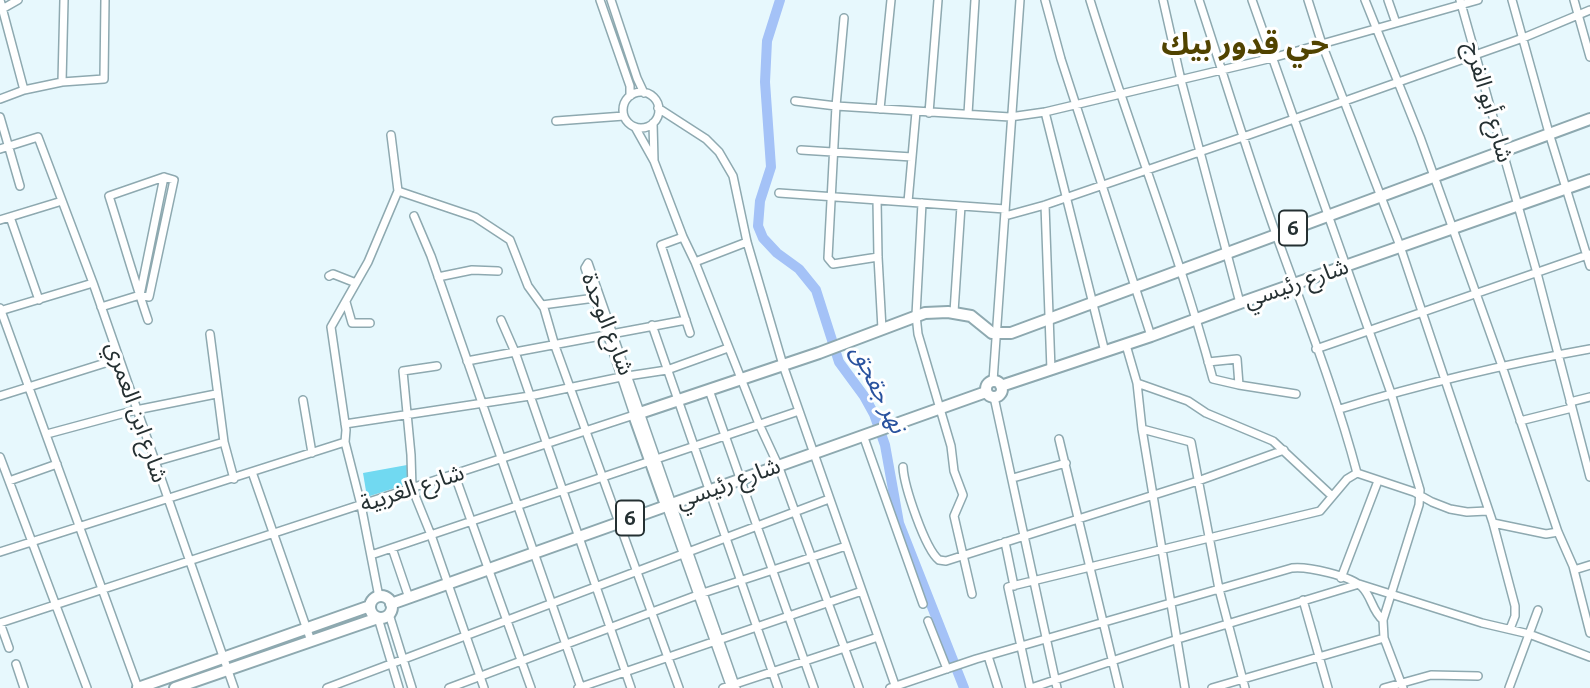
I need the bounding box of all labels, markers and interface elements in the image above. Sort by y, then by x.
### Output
district label: حي قدور بيك [1161,26,1329,62]
street label: شارع أبو الفرج [1459,38,1519,166]
road number: 6 [1279,210,1307,246]
street label: شارع رئيسي [1240,252,1352,314]
street label: شارع الوحدة [576,269,640,379]
street label: شارع ابن العمري [100,338,174,486]
water label: نهر جقجق [845,340,913,438]
street label: شارع رئيسي [672,451,784,515]
street label: شارع الغربية [356,458,468,518]
road number: 6 [616,500,644,536]

